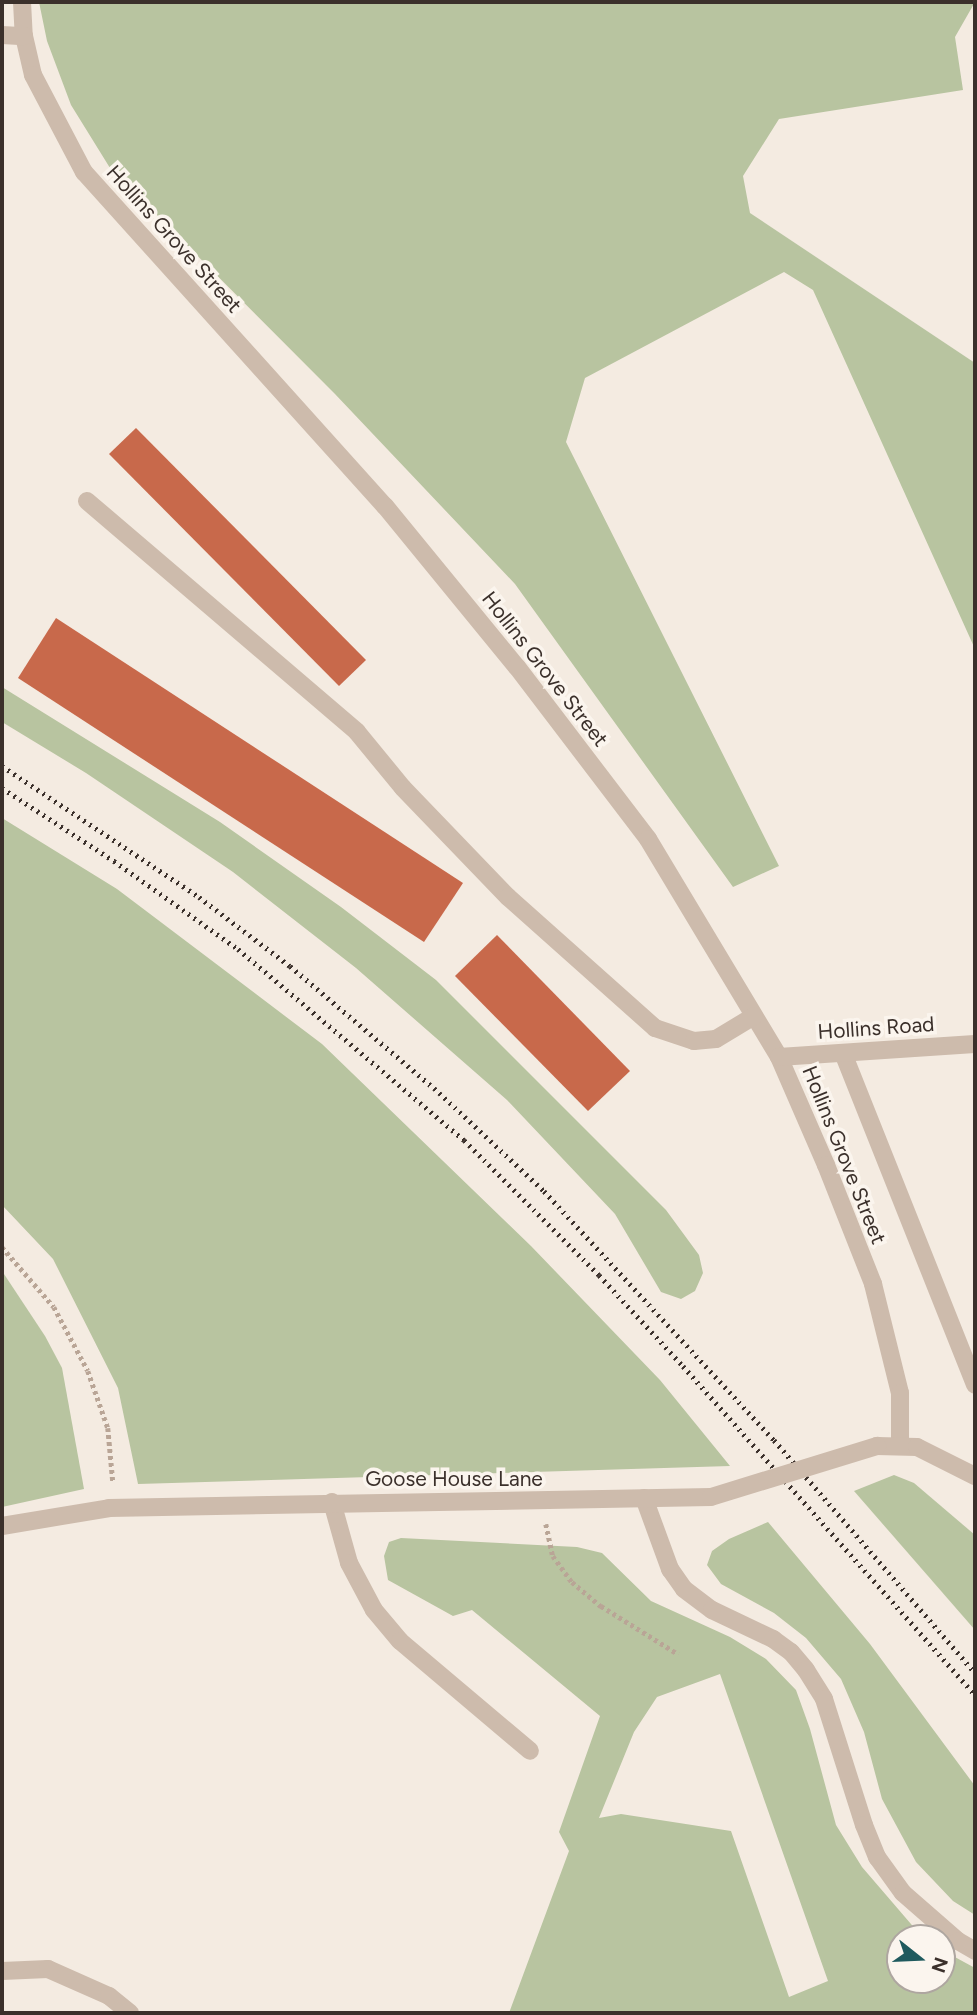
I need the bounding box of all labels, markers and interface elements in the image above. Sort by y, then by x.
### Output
street label: Hollins Grove Street [101,160,247,318]
street label: Hollins Grove Street [477,586,613,752]
street label: Hollins Road [817,1011,935,1045]
street label: Hollins Grove Street [797,1062,891,1248]
street label: Goose House Lane [365,1466,543,1492]
north arrow [886,1924,956,1994]
text: N [926,1954,953,1976]

